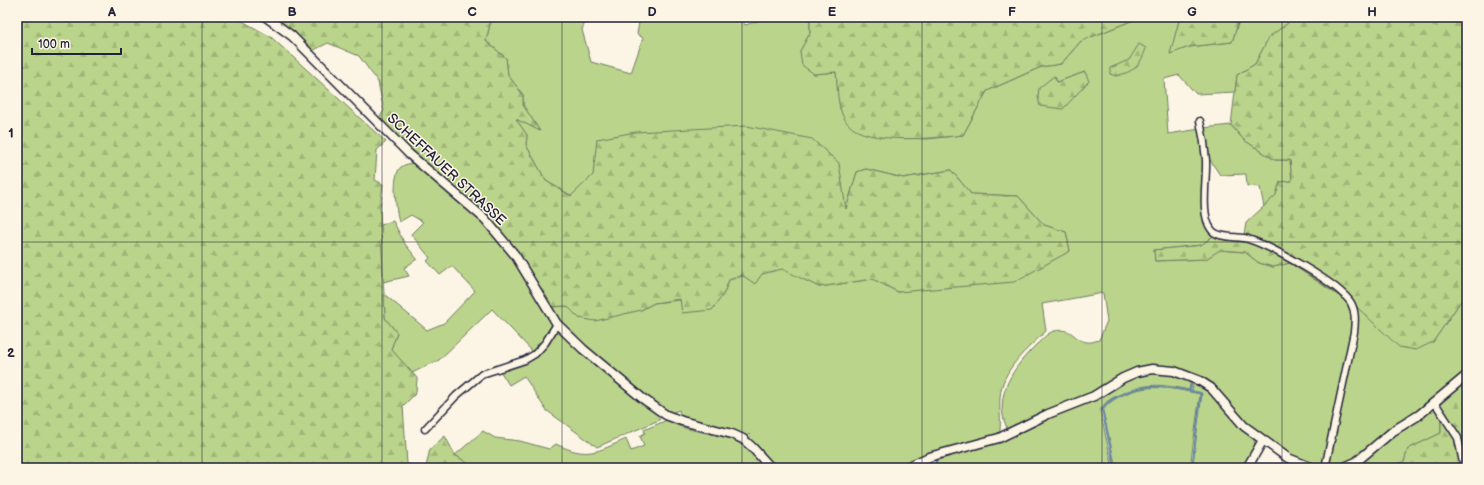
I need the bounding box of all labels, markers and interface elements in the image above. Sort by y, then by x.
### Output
text: A [107,4,116,20]
text: B [287,4,297,20]
text: C [467,4,477,20]
text: D [647,4,657,20]
text: E [828,4,837,20]
text: F [1008,4,1016,20]
text: G [1187,4,1197,20]
text: H [1367,4,1377,20]
scale bar [32,30,121,56]
text: 100 m [38,37,70,52]
street label: SCHEFFAUER STRASSE [384,110,510,229]
text: 1 [8,125,14,141]
text: 2 [7,345,15,361]

